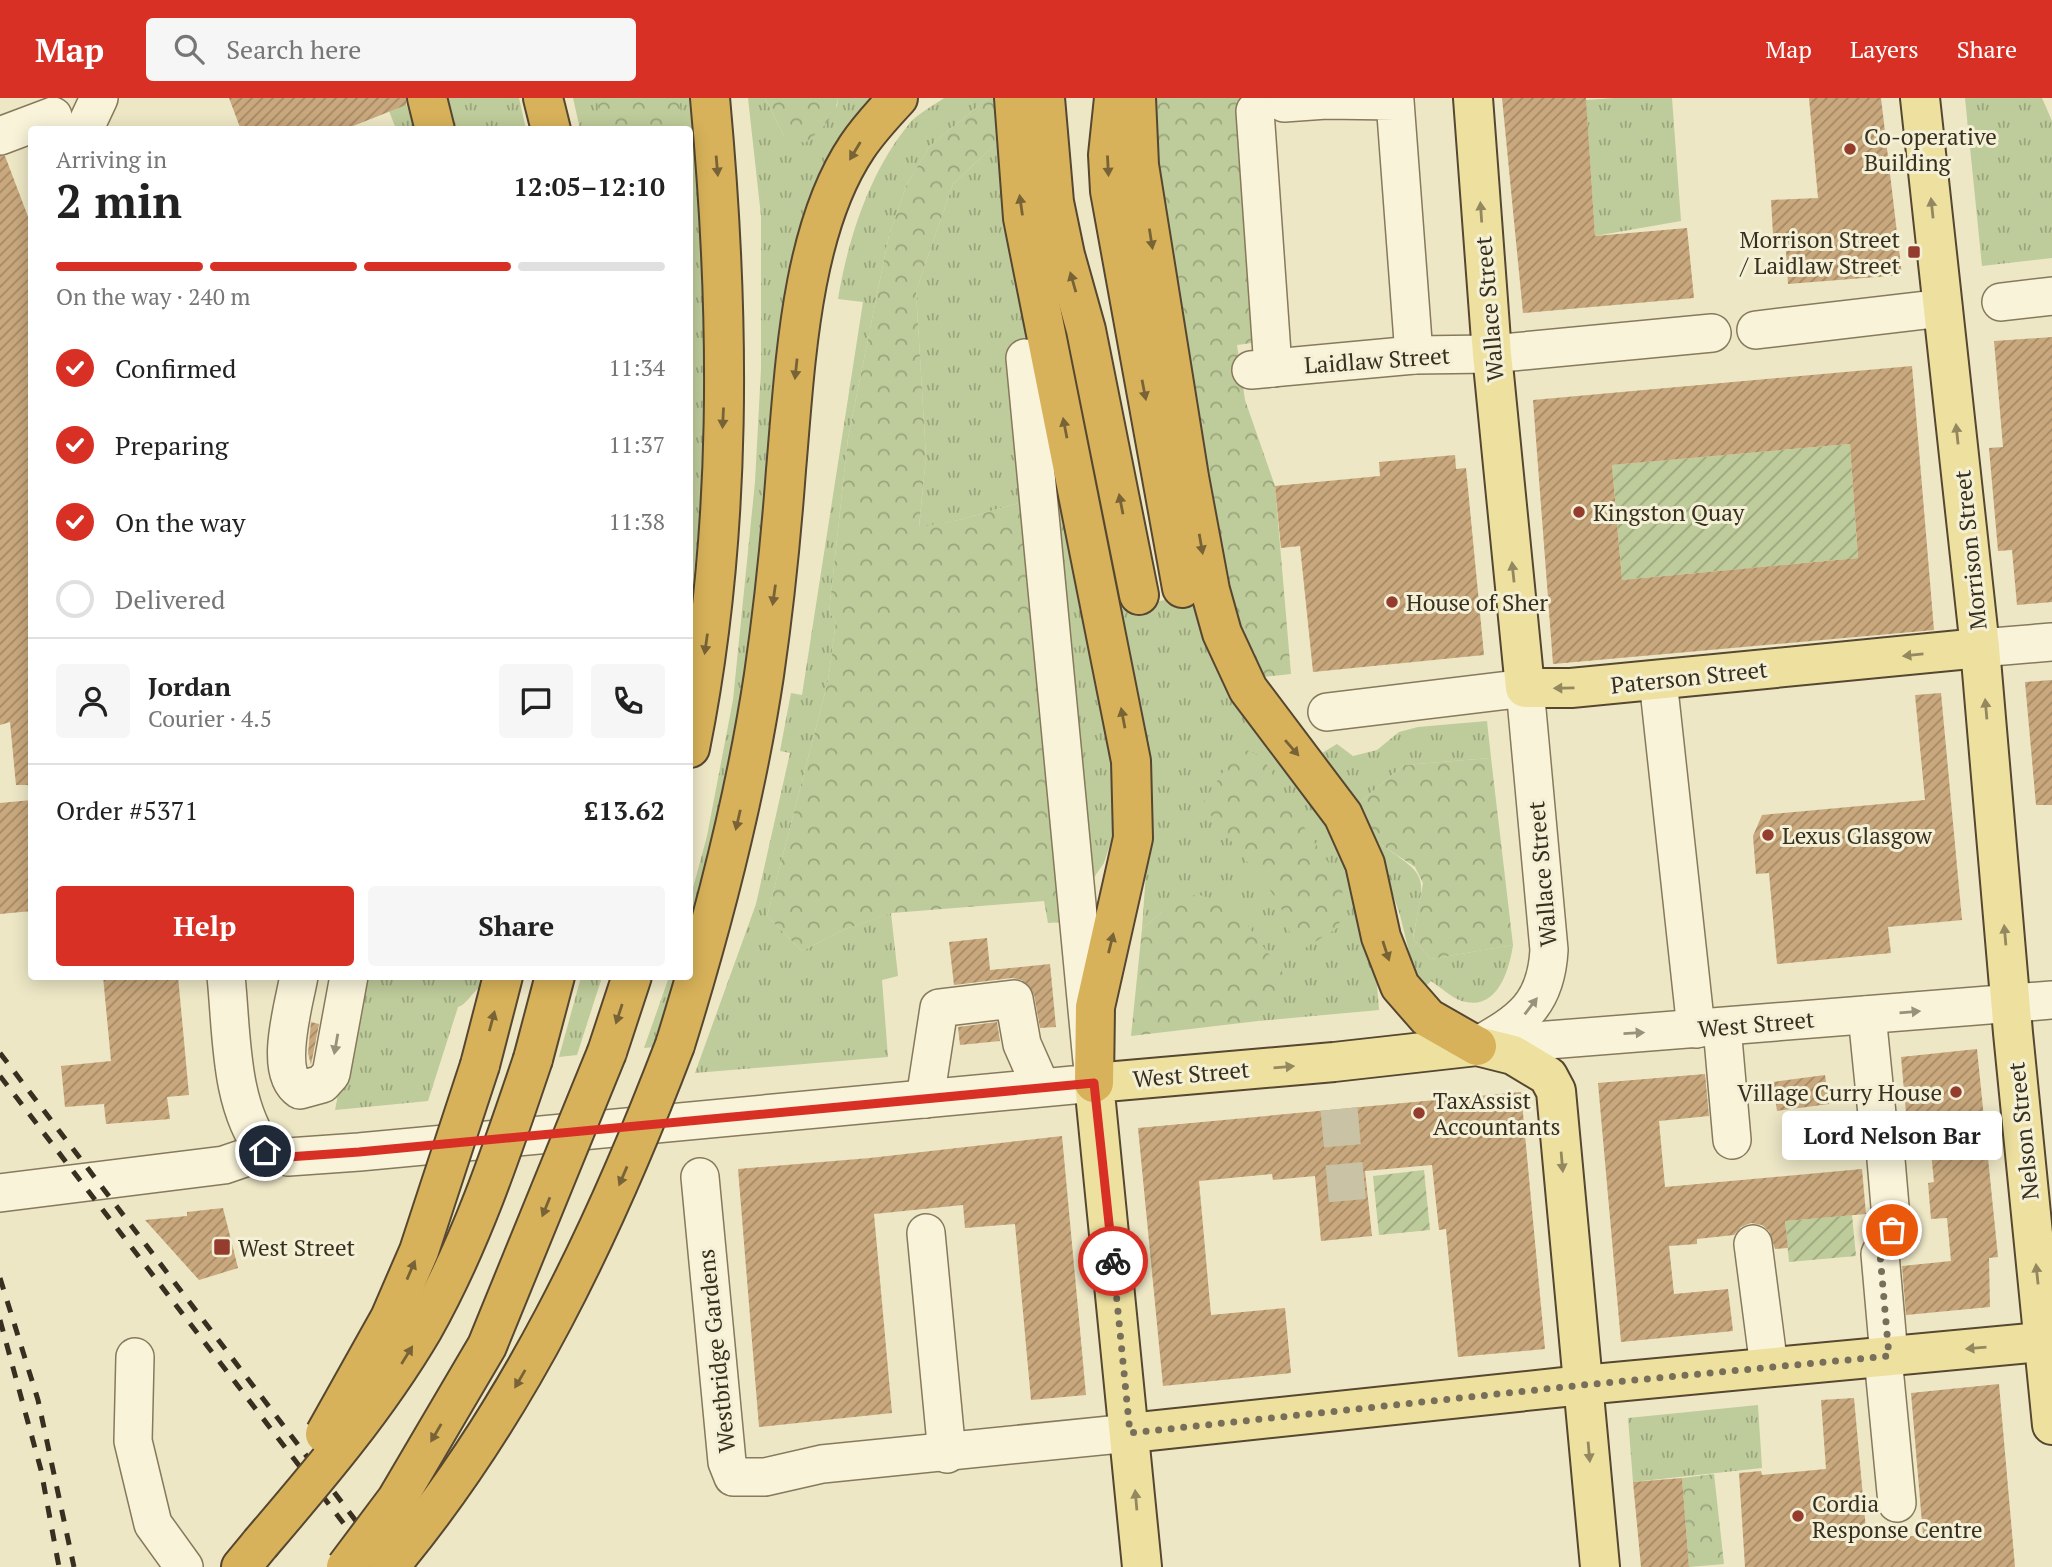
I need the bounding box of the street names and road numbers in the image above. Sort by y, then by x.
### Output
street label: Wallace Street [1467,235,1511,383]
street label: Laidlaw Street [1303,339,1451,381]
street label: Morrison Street [1946,468,1994,631]
street label: Paterson Street [1609,653,1769,701]
street label: Wallace Street [1520,800,1564,948]
street label: West Street [1696,1003,1816,1045]
street label: West Street [1131,1053,1251,1095]
street label: Nelson Street [2000,1060,2046,1202]
street label: Westbridge Gardens [690,1248,742,1454]

